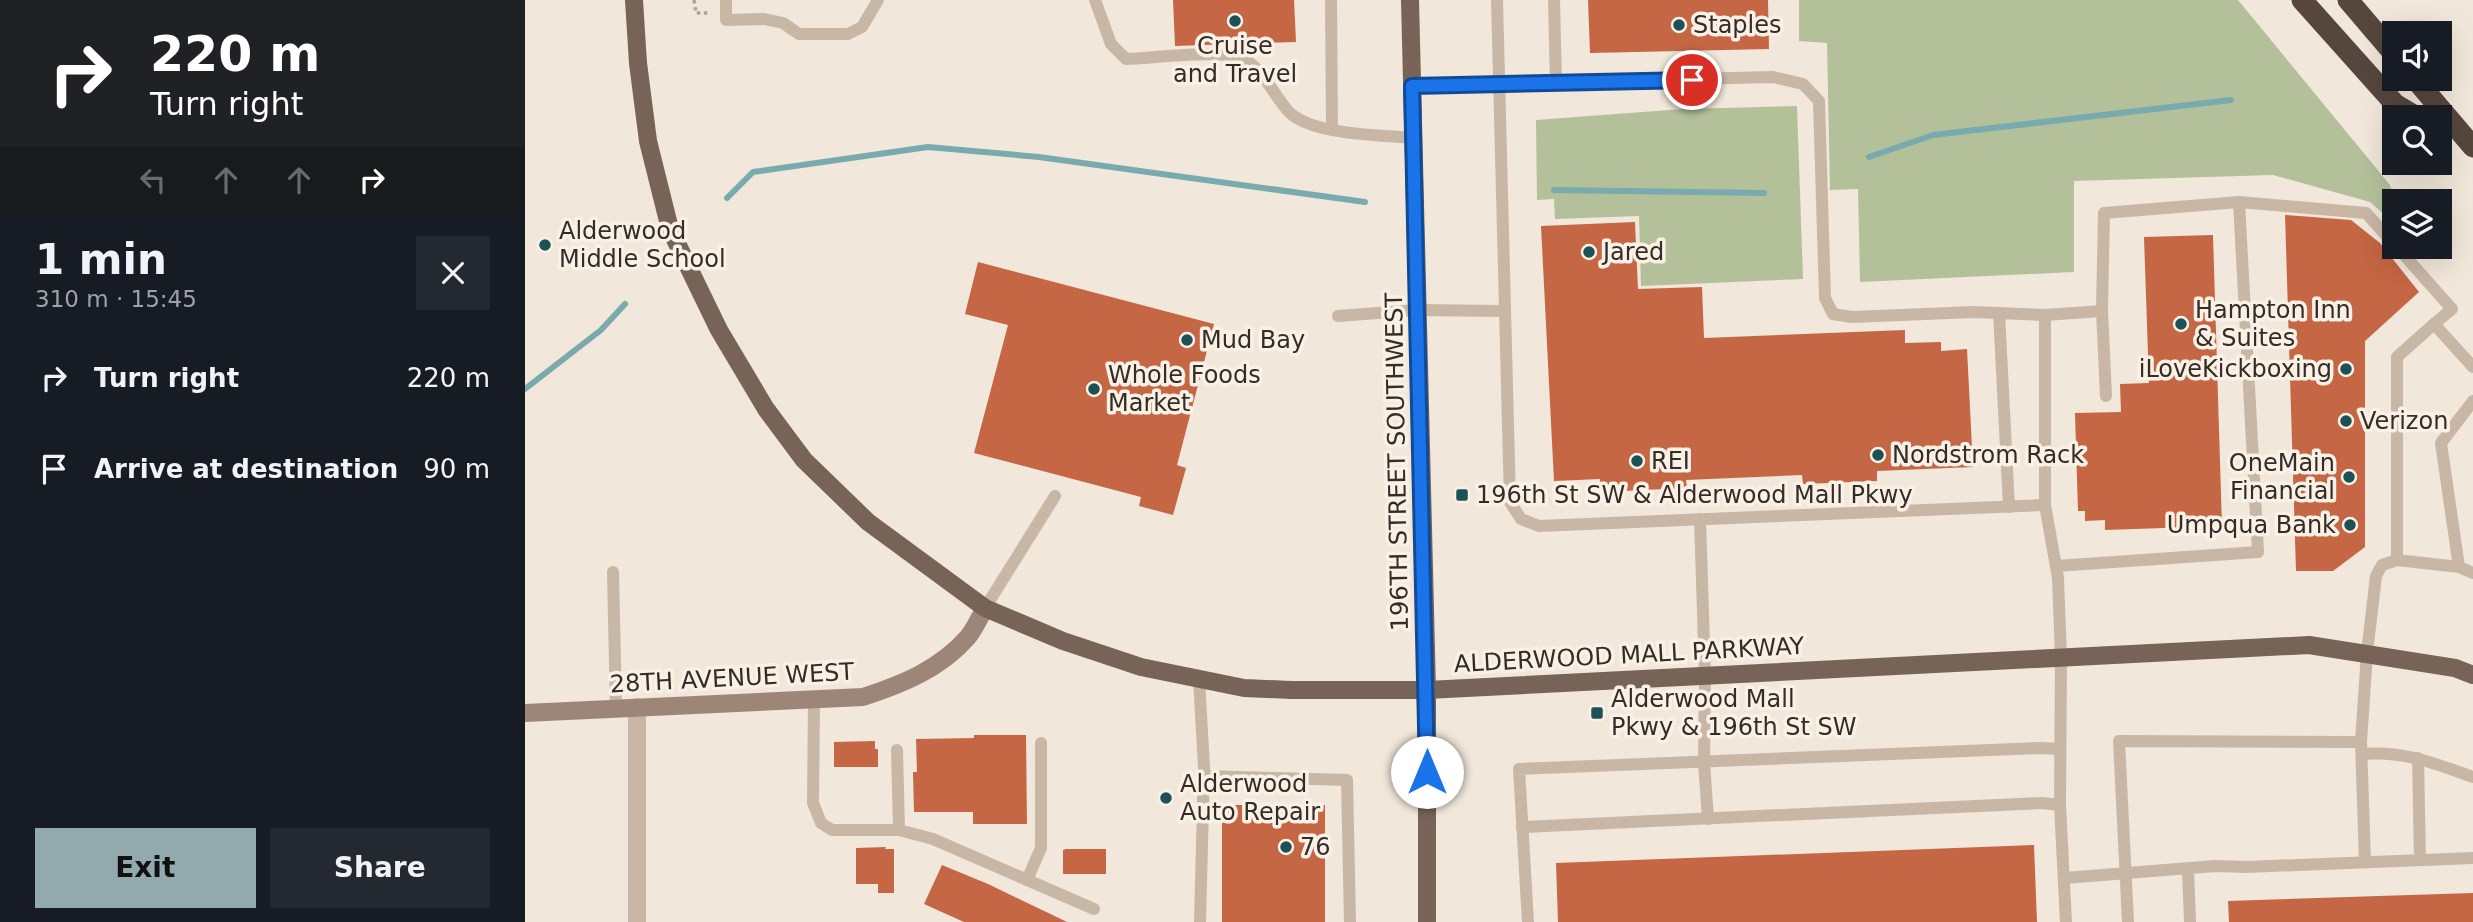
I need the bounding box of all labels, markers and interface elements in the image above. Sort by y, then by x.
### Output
place label: Staples [1693,11,1782,39]
marker: Cruise and Travel [1227,13,1243,29]
marker: Staples [1671,17,1687,33]
map controls [2382,21,2452,259]
button: sound [2382,21,2452,91]
text: 220 m [150,26,320,83]
icon: right [35,28,126,119]
place label: Cruise and Travel [1173,32,1297,88]
pin [1662,50,1722,110]
icon: arrive [1673,61,1711,99]
text: Turn right [150,85,303,123]
button: search [2382,105,2452,175]
icon: left [134,161,172,199]
icon: ahead [207,161,245,199]
icon: ahead [280,161,318,199]
icon: right [353,161,391,199]
button: layers [2382,189,2452,259]
place label: Alderwood Middle School [559,217,726,273]
text: 1 min [35,235,167,284]
button: close [416,236,490,310]
marker: Alderwood Middle School [537,237,553,253]
place label: Jared [1601,238,1664,266]
marker: Jared [1581,244,1597,260]
text: 310 m · 15:45 [35,286,197,312]
street label: 196TH STREET SOUTHWEST [1380,292,1414,631]
place label: Hampton Inn & Suites [2195,296,2351,352]
marker: Hampton Inn & Suites [2173,316,2189,332]
place label: Mud Bay [1201,326,1305,354]
marker: Mud Bay [1179,332,1195,348]
place label: iLoveKickboxing [2139,355,2332,383]
icon: right [35,359,73,397]
place label: Whole Foods Market [1108,361,1261,417]
marker: iLoveKickboxing [2338,361,2354,377]
text: Turn right [94,363,239,393]
text: 220 m [407,363,490,393]
marker: Whole Foods Market [1086,381,1102,397]
place label: Verizon [2360,407,2448,435]
marker: Verizon [2338,413,2354,429]
place label: Nordstrom Rack [1892,441,2084,469]
place label: REI [1651,447,1690,475]
marker: Nordstrom Rack [1870,447,1886,463]
place label: OneMain Financial [2229,449,2335,505]
icon: arrive [35,450,73,488]
marker: REI [1629,453,1645,469]
text: Arrive at destination [94,454,398,484]
text: 90 m [423,454,490,484]
marker: OneMain Financial [2341,469,2357,485]
place label: 196th St SW & Alderwood Mall Pkwy [1476,481,1913,509]
marker: 196th St SW & Alderwood Mall Pkwy [1454,487,1470,503]
place label: Umpqua Bank [2167,511,2336,539]
marker: Umpqua Bank [2342,517,2358,533]
street label: ALDERWOOD MALL PARKWAY [1453,632,1805,678]
street label: 28TH AVENUE WEST [609,658,855,698]
place label: Alderwood Mall Pkwy & 196th St SW [1611,685,1856,741]
marker: Alderwood Mall Pkwy & 196th St SW [1589,705,1605,721]
position arrow [1390,735,1464,809]
place label: Alderwood Auto Repair [1180,770,1320,826]
marker: Alderwood Auto Repair [1158,790,1174,806]
button: Exit [35,828,256,908]
button: Share [270,828,490,908]
place label: 76 [1300,833,1331,861]
marker: 76 [1278,839,1294,855]

